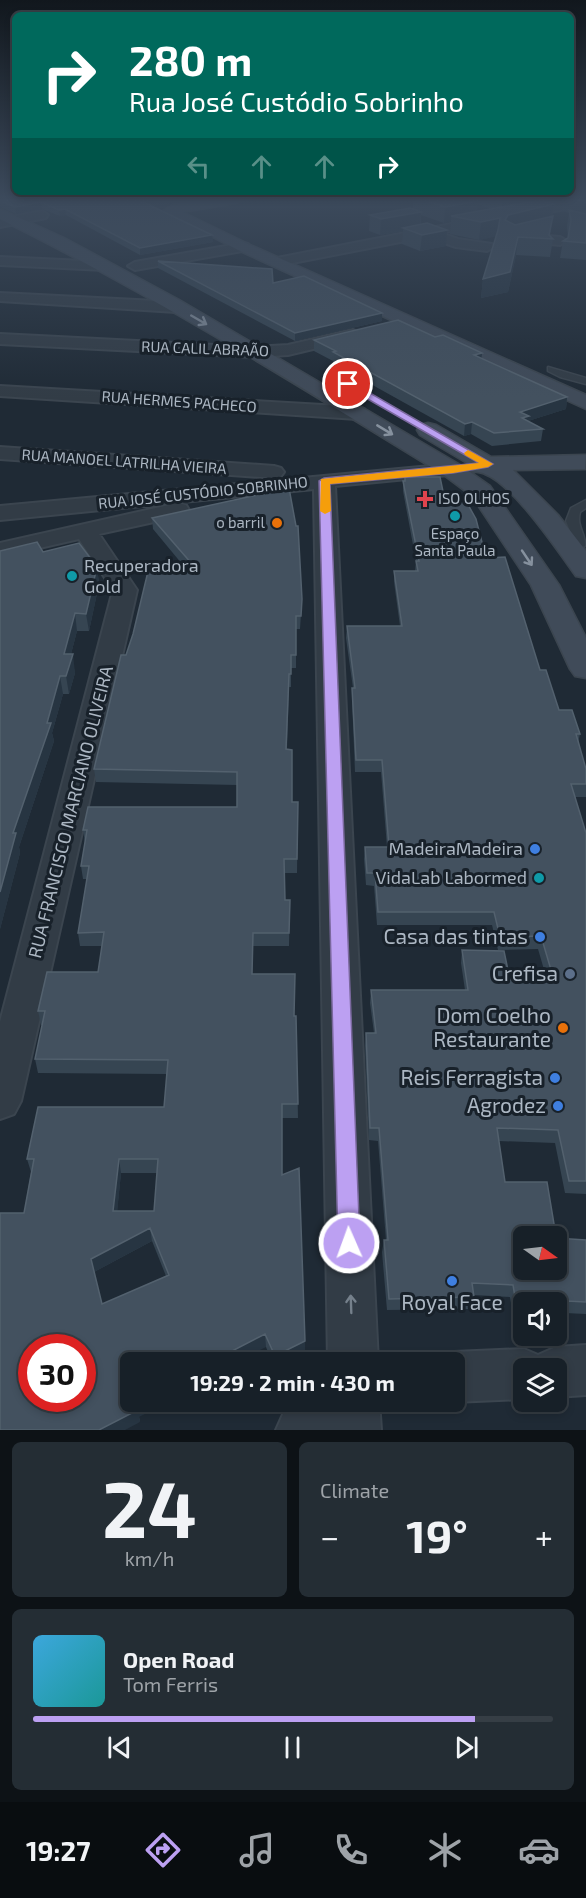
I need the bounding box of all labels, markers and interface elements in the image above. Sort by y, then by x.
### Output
text: 280 m [129,34,252,84]
icon: right [30,36,108,114]
text: Rua José Custódio Sobrinho [129,85,464,117]
icon: left [182,150,215,183]
icon: ahead [245,150,278,183]
icon: ahead [308,150,341,183]
icon: right [371,150,404,183]
one-way arrow [190,315,207,327]
street label: RUA CALIL ABRAÃO [141,337,269,359]
pin [322,358,373,409]
icon: arrive [331,367,364,400]
street label: RUA HERMES PACHECO [101,387,257,415]
one-way arrow [376,424,393,436]
street label: RUA MANOEL LATRILHA VIEIRA [21,445,228,477]
street label: RUA JOSÉ CUSTÓDIO SOBRINHO [97,472,309,512]
place label: ISO OLHOS [438,489,510,507]
marker: ISO OLHOS [416,490,434,508]
marker: Espaço Santa Paula [448,509,462,523]
place label: o barril [216,513,266,531]
marker: o barril [270,516,284,530]
place label: Espaço Santa Paula [415,524,495,559]
one-way arrow [521,550,533,566]
place label: Recuperadora Gold [84,554,199,597]
marker: Recuperadora Gold [65,569,79,583]
street label: RUA FRANCISCO MARCIANO OLIVEIRA [23,662,117,960]
place label: MadeiraMadeira [389,837,523,859]
marker: MadeiraMadeira [528,842,542,856]
place label: VidaLab Labormed [375,866,527,888]
marker: VidaLab Labormed [532,871,546,885]
place label: Casa das tintas [383,923,528,948]
marker: Casa das tintas [533,930,547,944]
place label: Crefisa [492,960,558,985]
marker: Crefisa [563,967,577,981]
place label: Dom Coelho Restaurante [433,1002,551,1051]
marker: Dom Coelho Restaurante [556,1021,570,1035]
place label: Reis Ferragista [401,1064,543,1089]
marker: Reis Ferragista [548,1071,562,1085]
place label: Agrodez [467,1092,546,1117]
marker: Agrodez [551,1099,565,1113]
position arrow [317,1211,381,1275]
north arrow [513,1226,567,1280]
map controls [513,1226,567,1412]
marker: Royal Face [445,1274,459,1288]
place label: Royal Face [401,1289,503,1314]
button: sound [513,1292,567,1346]
one-way arrow [345,1294,356,1314]
speed limit sign: 30 [18,1334,96,1412]
button: layers [513,1358,567,1412]
text: 19:29 · 2 min · 430 m [190,1369,395,1395]
text: 24 [102,1460,197,1554]
text: Climate [320,1478,389,1502]
text: 19° [406,1508,468,1562]
text: − [320,1516,339,1556]
text: + [535,1516,553,1556]
text: km/h [125,1546,174,1570]
text: Open Road [123,1646,235,1672]
text: Tom Ferris [123,1672,218,1696]
icon: previous [103,1731,136,1764]
icon: pause [276,1731,309,1764]
icon: next [450,1731,483,1764]
icon: directions [142,1829,184,1871]
icon: music [236,1829,278,1871]
icon: phone [330,1829,372,1871]
icon: climate [424,1829,466,1871]
icon: car [518,1829,560,1871]
text: 19:27 [26,1834,90,1866]

